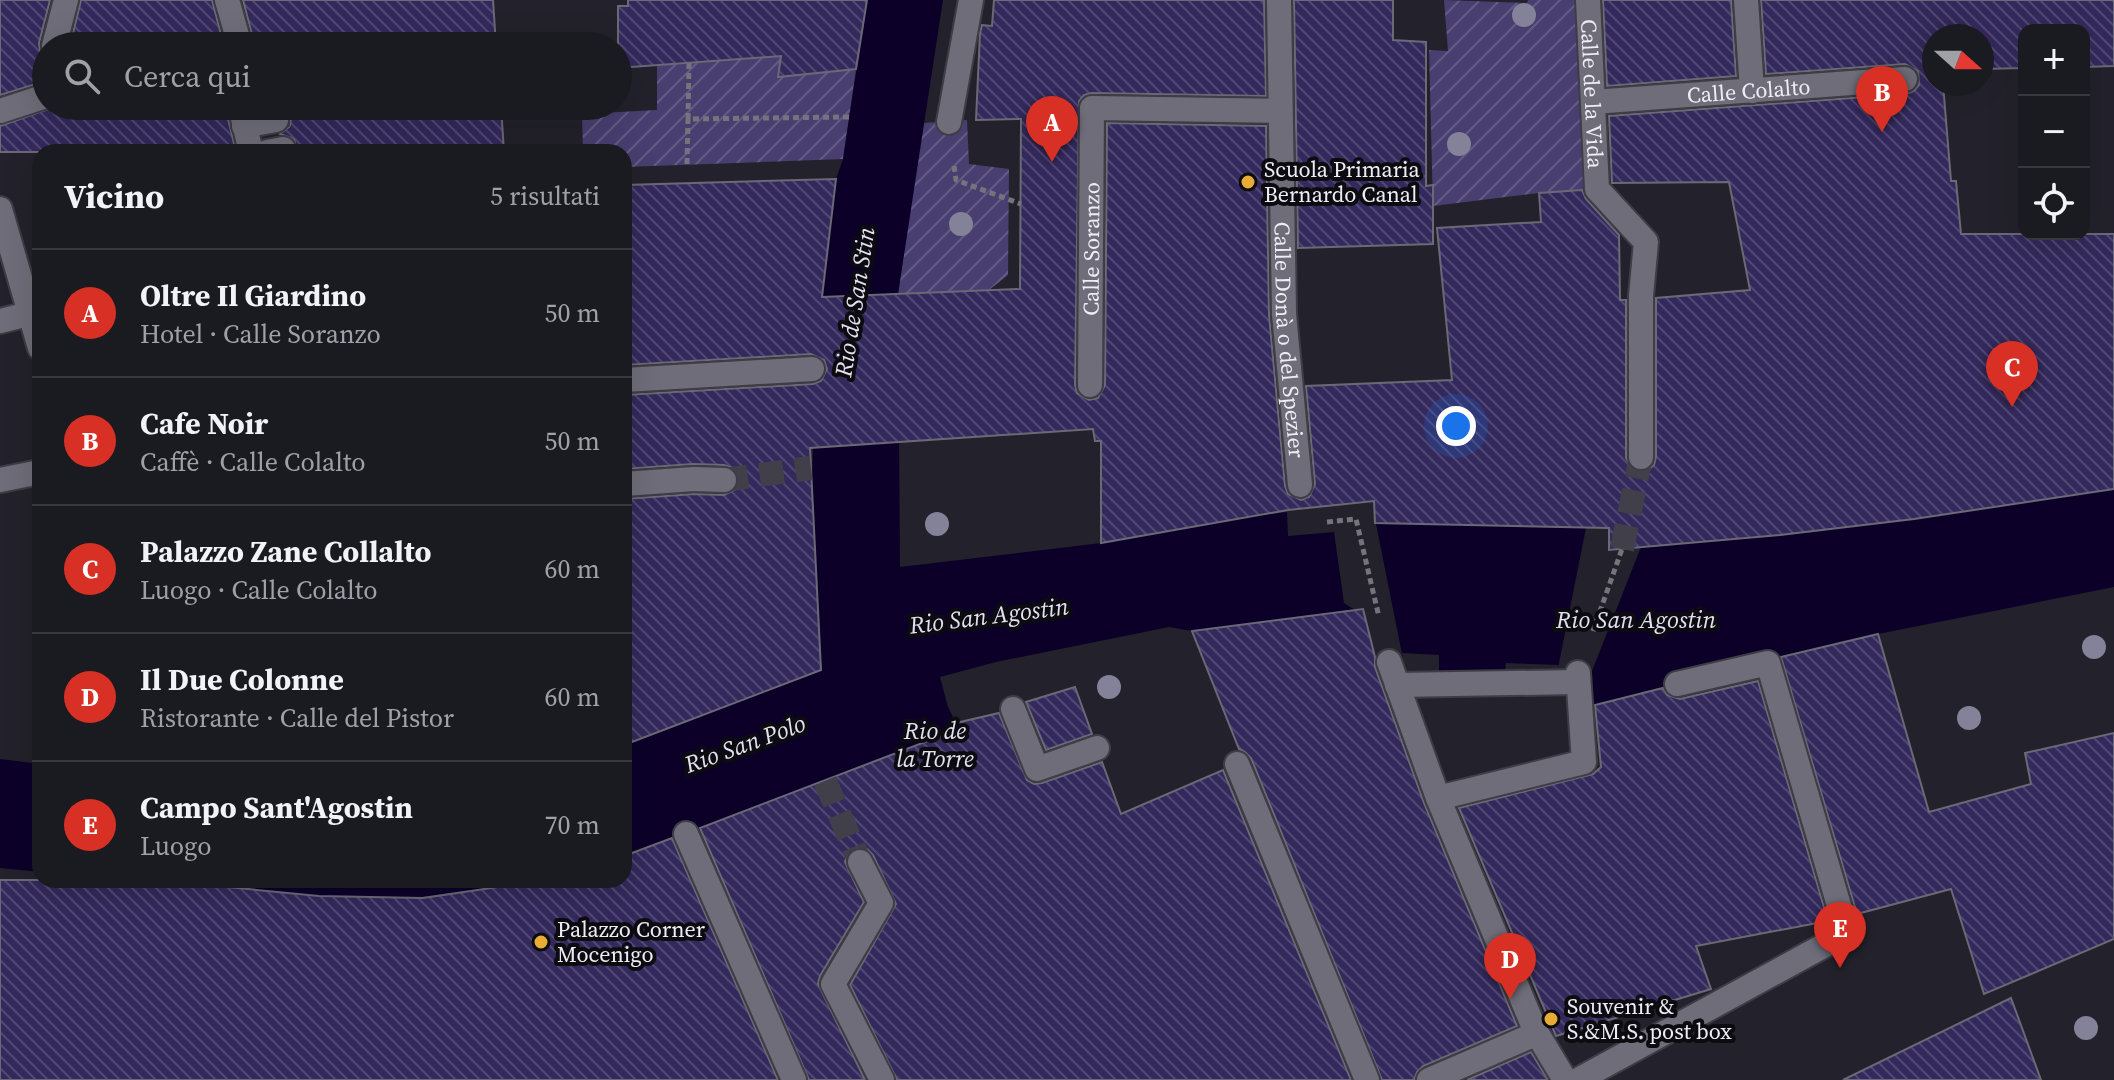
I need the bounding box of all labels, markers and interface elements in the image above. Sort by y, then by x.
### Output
street label: Calle de la Vida [1574,18,1611,170]
north arrow [1922,24,1994,96]
map controls [2018,24,2090,240]
button: + [2018,24,2090,96]
search box [32,32,632,120]
icon: search [60,54,104,98]
text: Cerca qui [124,56,251,97]
pin: B [1856,66,1908,132]
street label: Calle Colalto [1686,71,1811,110]
pin: A [1026,96,1078,162]
button: − [2018,96,2090,168]
place label: Scuola Primaria Bernardo Canal [1264,154,1420,209]
button: locate [2018,168,2090,240]
text: Vicino [64,173,164,219]
marker: Scuola Primaria Bernardo Canal [1239,173,1257,191]
text: 5 risultati [490,178,600,214]
street label: Calle Soranzo [1076,182,1106,316]
street label: Calle Donà o del Spezier [1268,221,1312,460]
water label: Rio de San Stin [826,224,883,380]
text: Oltre Il Giardino [140,275,366,316]
text: A [81,295,99,331]
text: 50 m [545,295,600,331]
text: Hotel · Calle Soranzo [140,316,381,352]
pin: C [1986,341,2038,407]
text: Cafe Noir [140,403,268,444]
your location [1436,406,1476,446]
text: B [82,423,98,459]
text: 50 m [545,423,600,459]
text: Caffè · Calle Colalto [140,444,366,480]
text: Palazzo Zane Collalto [140,531,432,572]
text: C [82,551,98,587]
text: 60 m [545,551,600,587]
text: Luogo · Calle Colalto [140,572,378,608]
water label: Rio San Agostin [907,589,1071,642]
water label: Rio San Agostin [1555,603,1716,636]
text: Il Due Colonne [140,659,344,700]
text: D [81,679,99,715]
text: 60 m [545,679,600,715]
text: Ristorante · Calle del Pistor [140,700,454,736]
water label: Rio San Polo [679,706,810,781]
water label: Rio de la Torre [896,714,974,775]
text: Campo Sant'Agostin [140,787,413,828]
text: E [82,807,98,843]
text: 70 m [545,807,600,843]
text: Luogo [140,828,212,864]
pin: E [1814,902,1866,968]
place label: Palazzo Corner Mocenigo [557,914,706,969]
marker: Palazzo Corner Mocenigo [532,933,550,951]
pin: D [1484,933,1536,999]
place label: Souvenir & S.&M.S. post box [1567,991,1732,1046]
marker: Souvenir & S.&M.S. post box [1542,1010,1560,1028]

